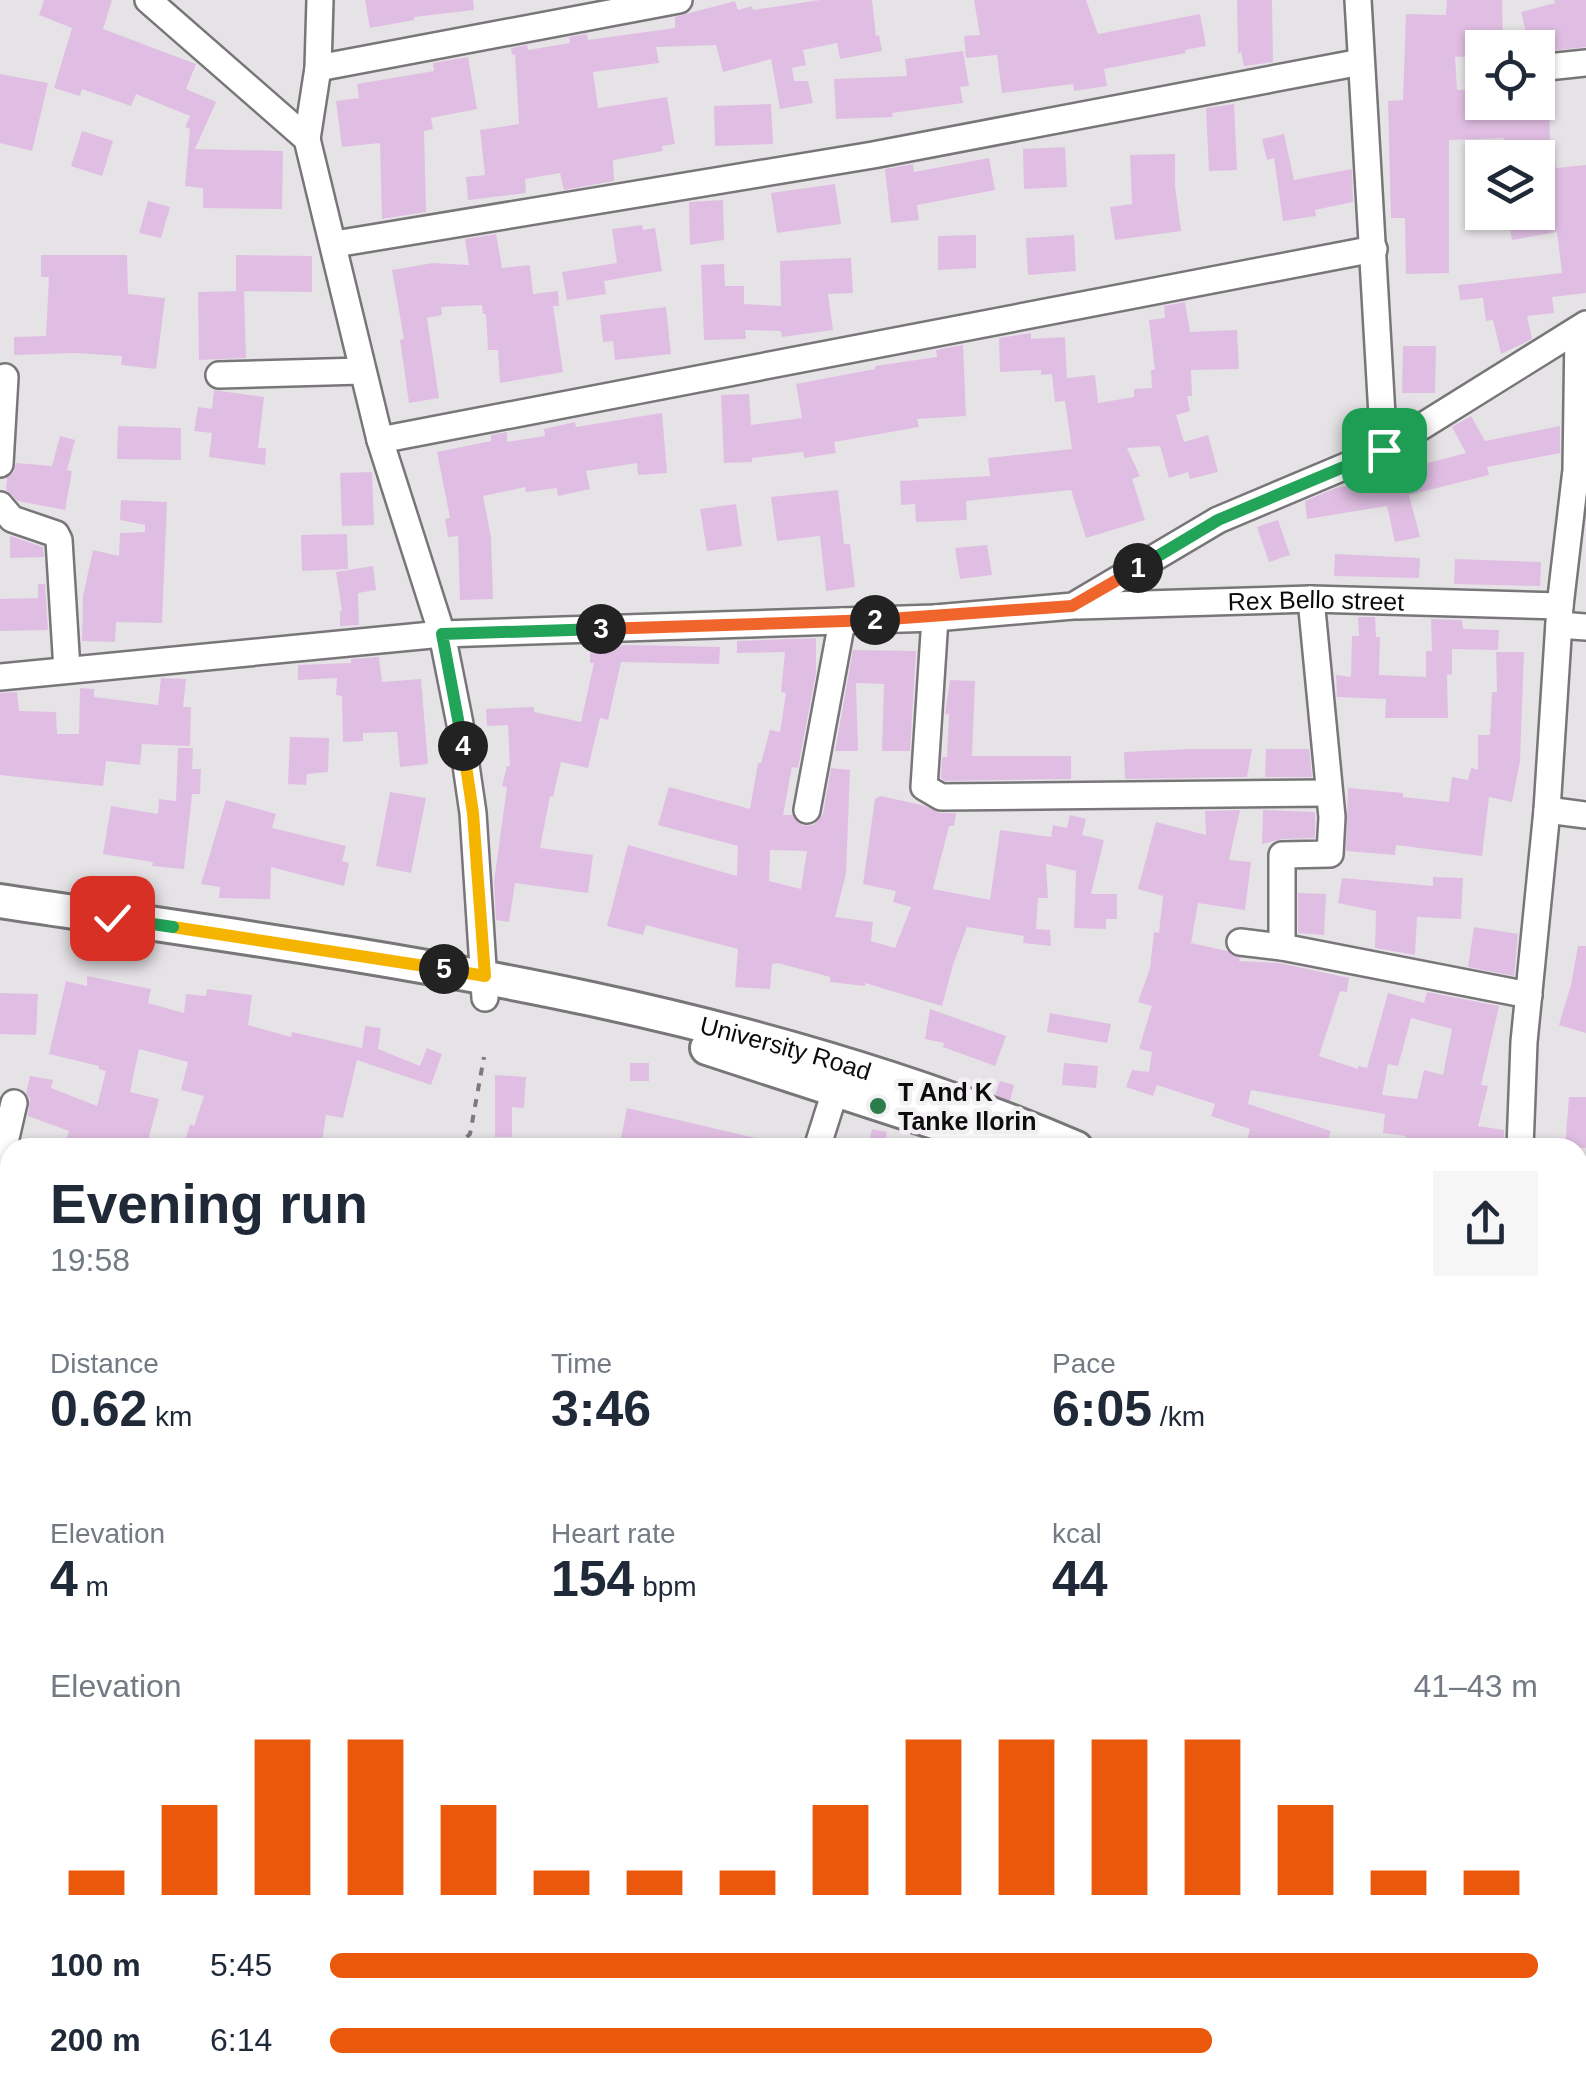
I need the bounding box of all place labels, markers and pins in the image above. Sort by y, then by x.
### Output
pin [1342,408,1427,493]
pin: 1 [1113,543,1163,593]
pin: 2 [850,595,900,645]
pin: 3 [576,604,626,654]
pin: 4 [438,721,488,771]
pin [70,876,155,961]
pin: 5 [419,944,469,994]
place label: T And K Tanke Ilorin [898,1078,1036,1135]
marker: T And K Tanke Ilorin [867,1095,889,1117]

